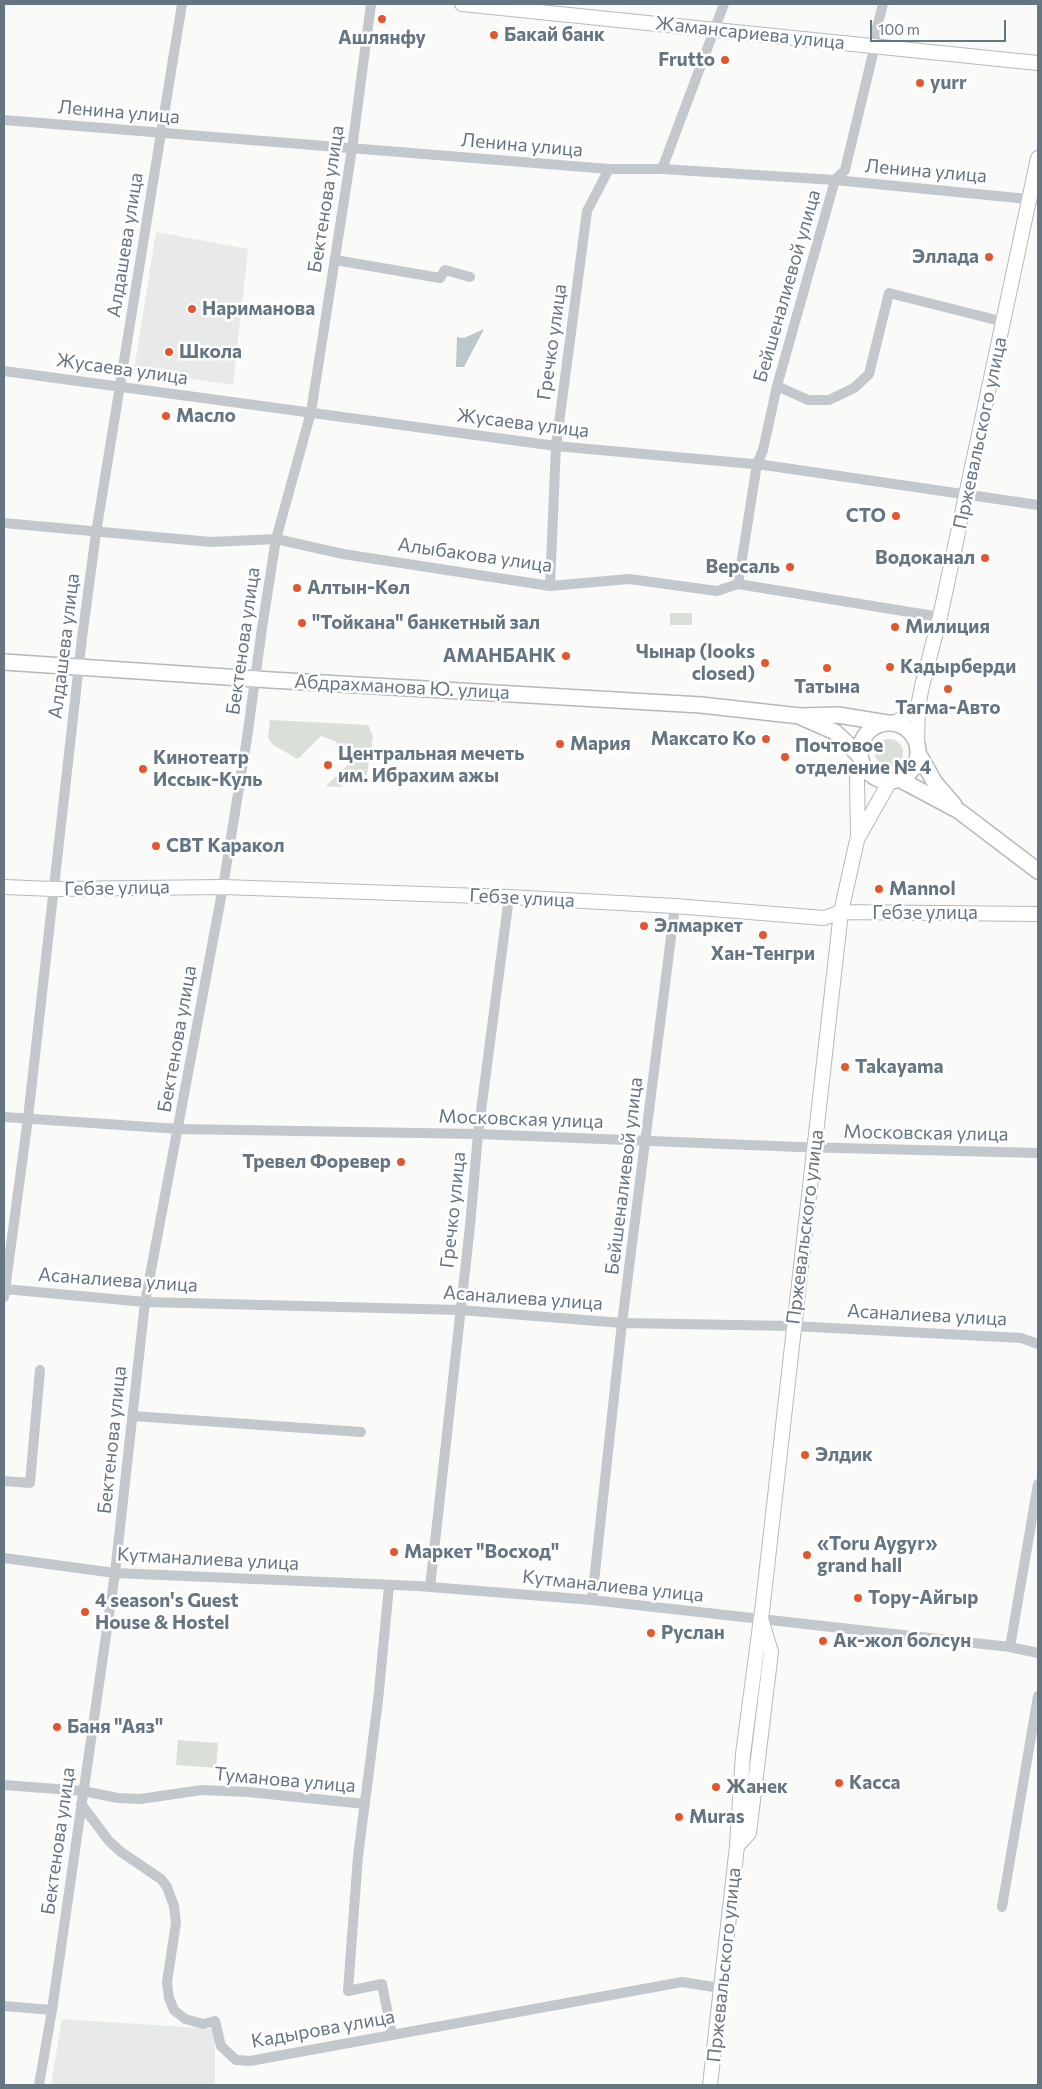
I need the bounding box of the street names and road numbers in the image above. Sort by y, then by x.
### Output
street label: Жамансариева улица [654,12,846,54]
street label: Ленина улица [57,95,181,129]
street label: Бектенова улица [303,124,349,274]
street label: Ленина улица [460,128,584,162]
street label: Ленина улица [864,154,988,188]
street label: Алдашева улица [102,171,148,319]
street label: Бейшеналиевой улица [749,187,825,385]
street label: Гречко улица [533,282,571,402]
street label: Пржевальского улица [948,335,1012,531]
street label: Жусаева улица [54,348,190,390]
street label: Жусаева улица [455,404,591,442]
street label: Алыбакова улица [396,533,554,577]
street label: Бектенова улица [221,566,265,716]
street label: Алдашева улица [44,572,84,720]
street label: Абдрахманова Ю. улица [294,670,510,704]
street label: Гебзе улица [64,876,170,900]
street label: Гебзе улица [469,884,575,912]
street label: Гебзе улица [872,902,978,924]
street label: Бектенова улица [153,964,201,1114]
street label: Бейшеналиевой улица [601,1076,647,1276]
street label: Московская улица [438,1105,604,1133]
street label: Московская улица [843,1120,1009,1146]
street label: Пржевальского улица [782,1128,828,1326]
street label: Гречко улица [436,1151,470,1269]
street label: Асаналиева улица [37,1263,199,1297]
street label: Асаналиева улица [442,1281,604,1315]
street label: Асаналиева улица [846,1299,1008,1331]
street label: Бектенова улица [93,1365,131,1515]
street label: Кутманалиева улица [116,1543,300,1575]
street label: Кутманалиева улица [521,1565,705,1607]
street label: Туманова улица [213,1762,357,1798]
street label: Бектенова улица [36,1766,80,1916]
street label: Пржевальского улица [702,1866,746,2064]
street label: Кадырова улица [249,2005,397,2053]

